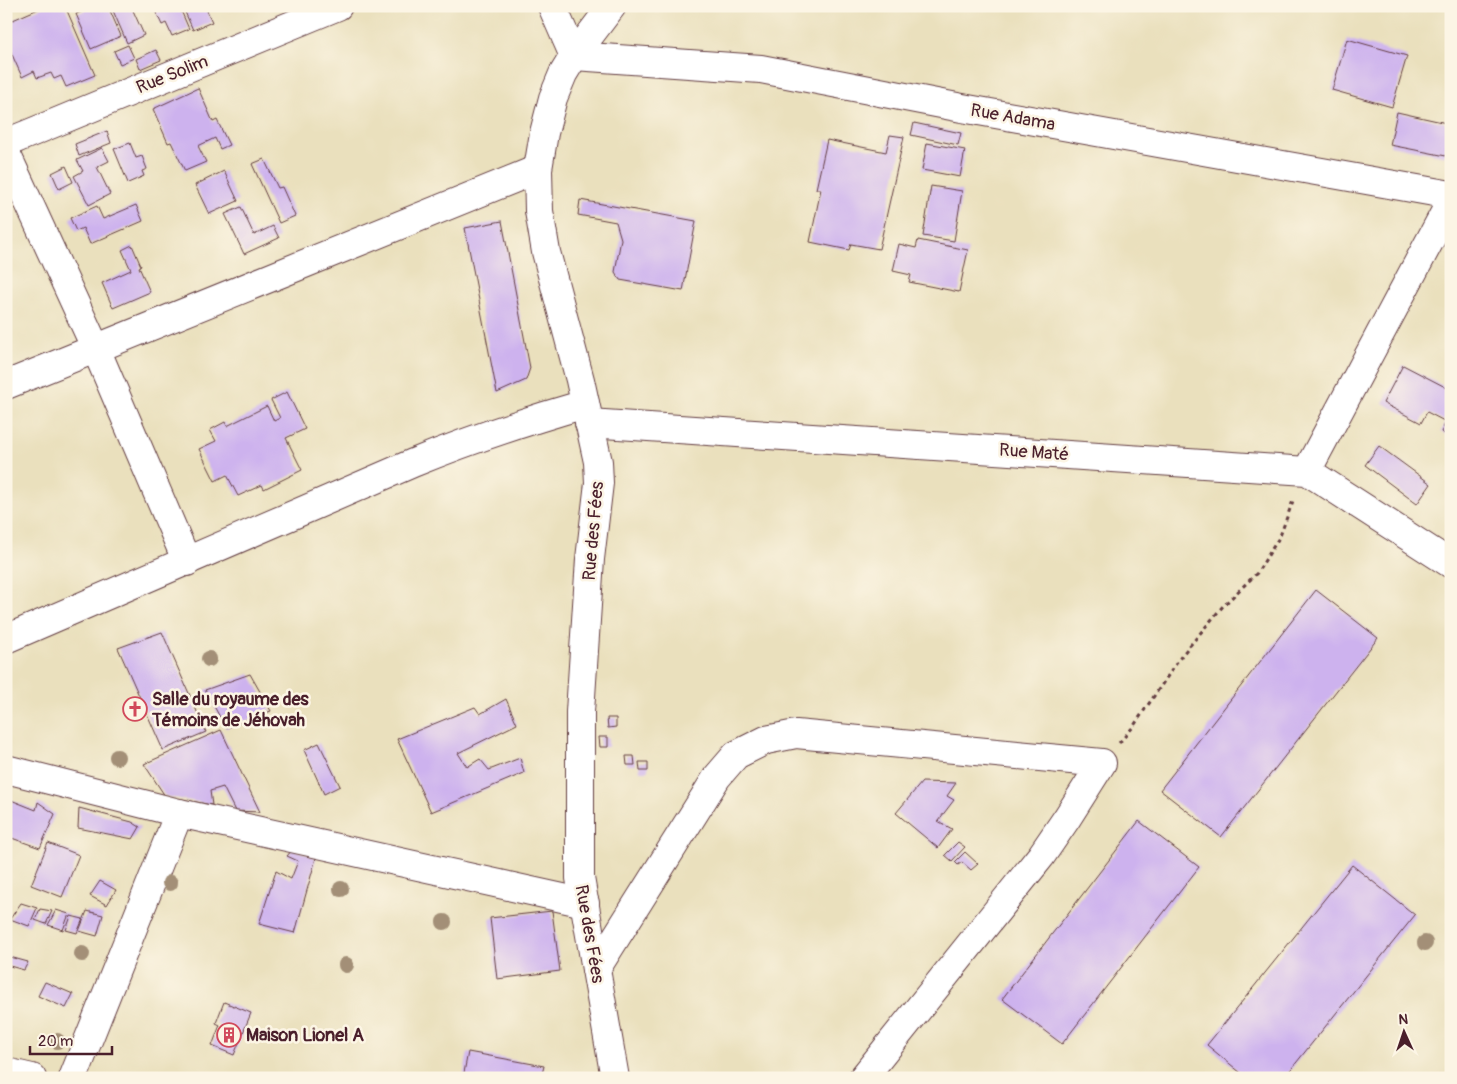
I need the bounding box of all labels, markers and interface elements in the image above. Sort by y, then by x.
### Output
street label: Rue Solim [133,50,211,99]
street label: Rue Adama [969,99,1057,136]
street label: Rue Maté [998,439,1070,466]
street label: Rue des Fées [578,481,609,582]
place label: Salle du royaume des Témoins de Jéhovah [151,688,310,732]
church icon: Salle du royaume des Témoins de Jéhovah [122,696,148,722]
street label: Rue des Fées [570,883,609,985]
north arrow [1380,1006,1430,1056]
text: N [1398,1011,1409,1028]
building icon: Maison Lionel A [216,1022,242,1048]
scale bar [30,1024,112,1056]
place label: Maison Lionel A [246,1024,364,1047]
text: 20 m [38,1032,73,1051]

